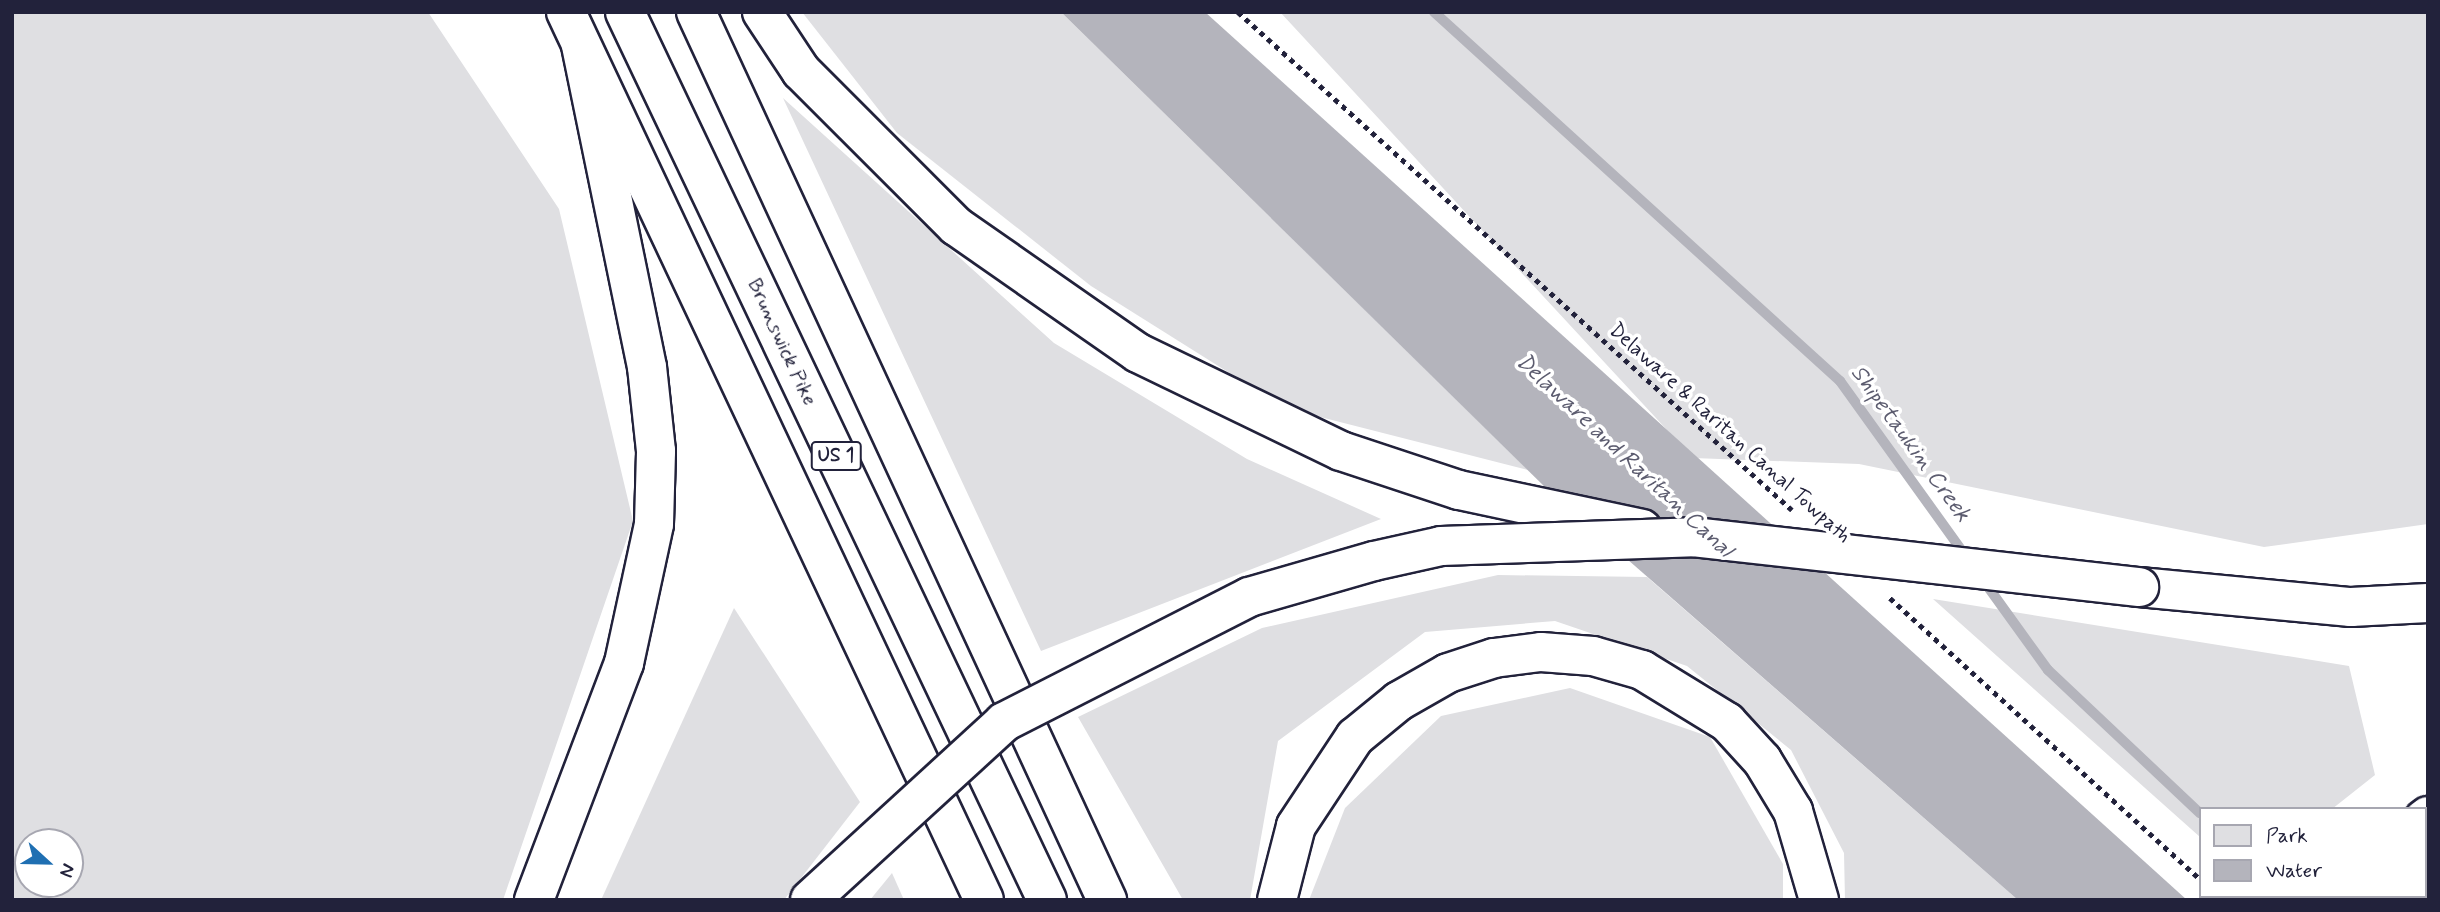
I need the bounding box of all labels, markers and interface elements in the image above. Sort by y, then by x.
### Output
street label: Brunswick Pike [741,274,823,410]
street label: Delaware & Raritan Canal Towpath [1606,320,1854,546]
water label: Delaware and Raritan Canal [1512,350,1736,562]
water label: Shipetaukin Creek [1844,360,1976,528]
road number: US 1 [810,440,862,471]
legend [2198,807,2426,898]
text: Park [2266,822,2308,850]
north arrow [14,828,84,898]
text: Water [2266,857,2322,885]
text: N [53,860,81,881]

